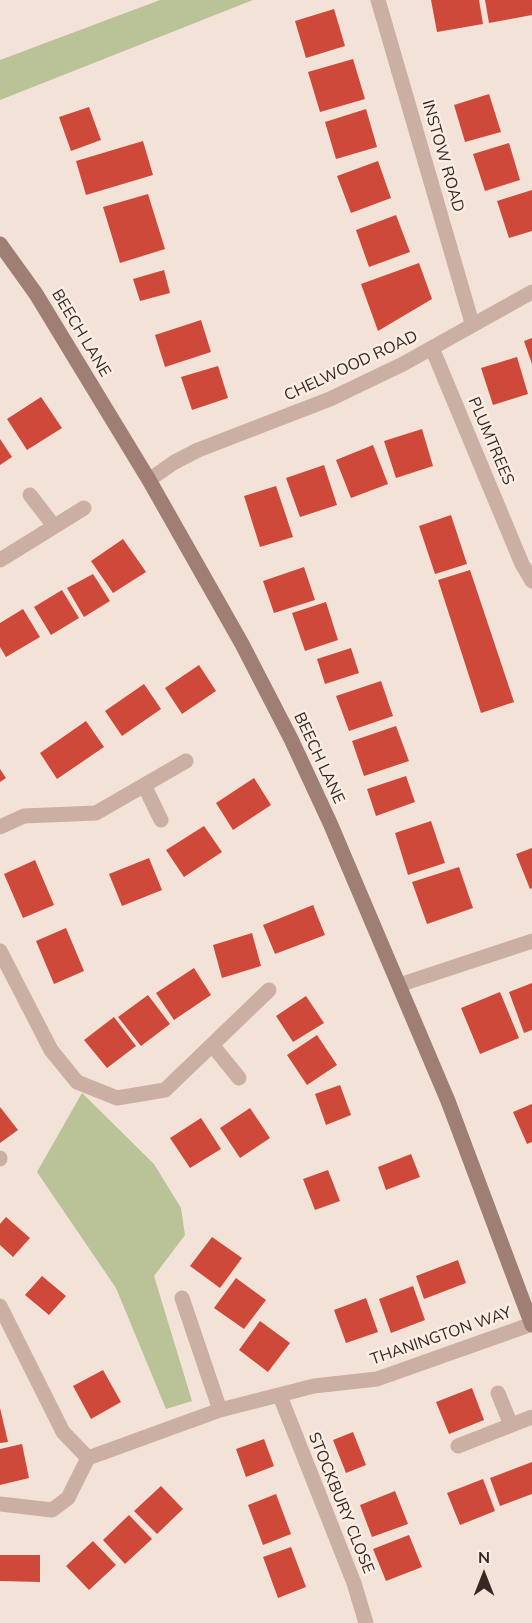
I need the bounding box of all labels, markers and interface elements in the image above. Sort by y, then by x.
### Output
street label: INSTOW ROAD [418,98,468,214]
street label: BEECH LANE [47,286,115,380]
street label: CHELWOOD ROAD [281,327,421,405]
street label: PLUMTREES [464,394,518,488]
street label: BEECH LANE [289,709,349,807]
street label: THANINGTON WAY [368,1303,514,1369]
street label: STOCKBURY CLOSE [304,1430,378,1576]
north arrow [454,1545,514,1605]
text: N [478,1547,490,1567]

